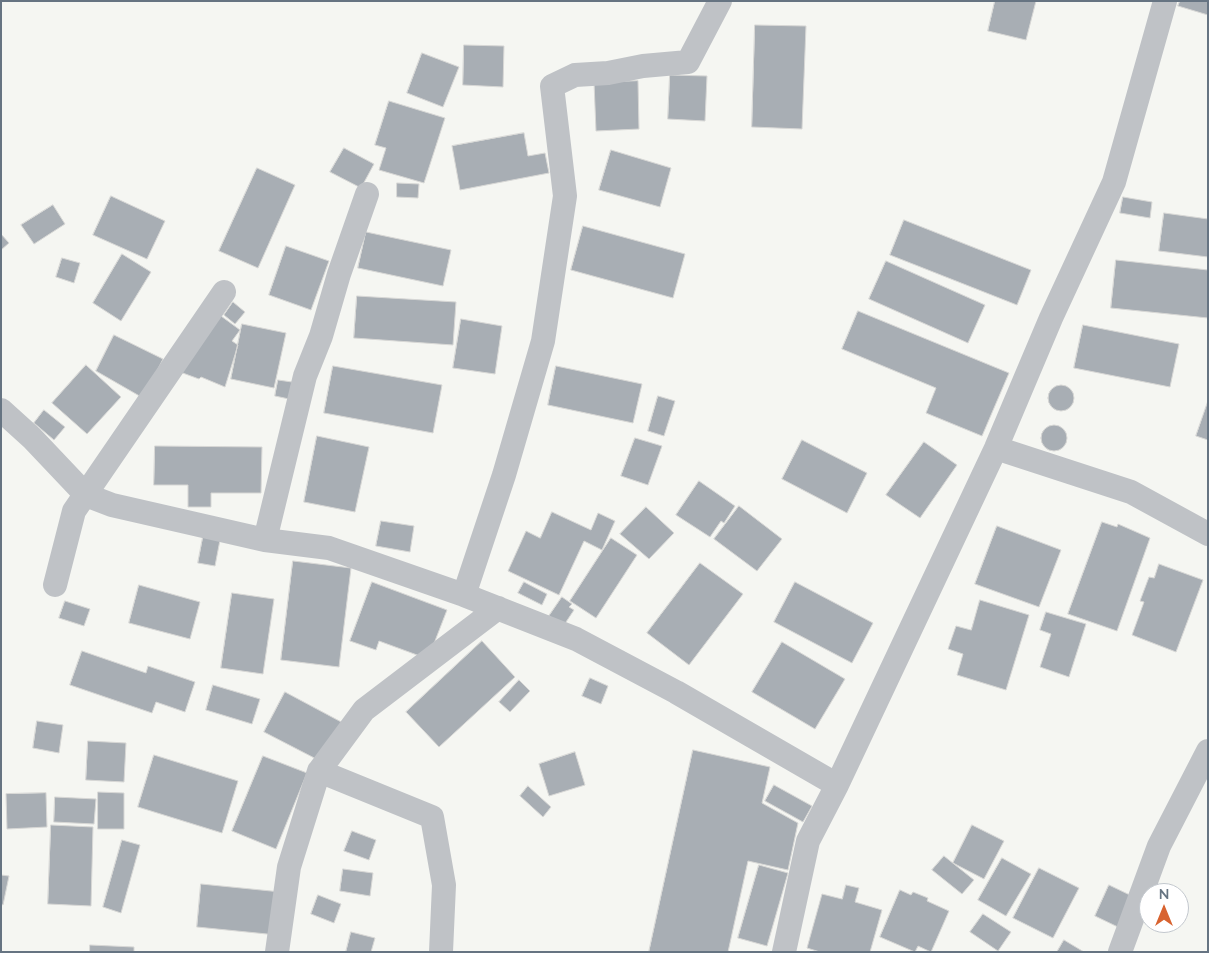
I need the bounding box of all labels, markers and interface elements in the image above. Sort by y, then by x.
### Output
north arrow [1139,883,1189,933]
text: N [1159,885,1169,903]

